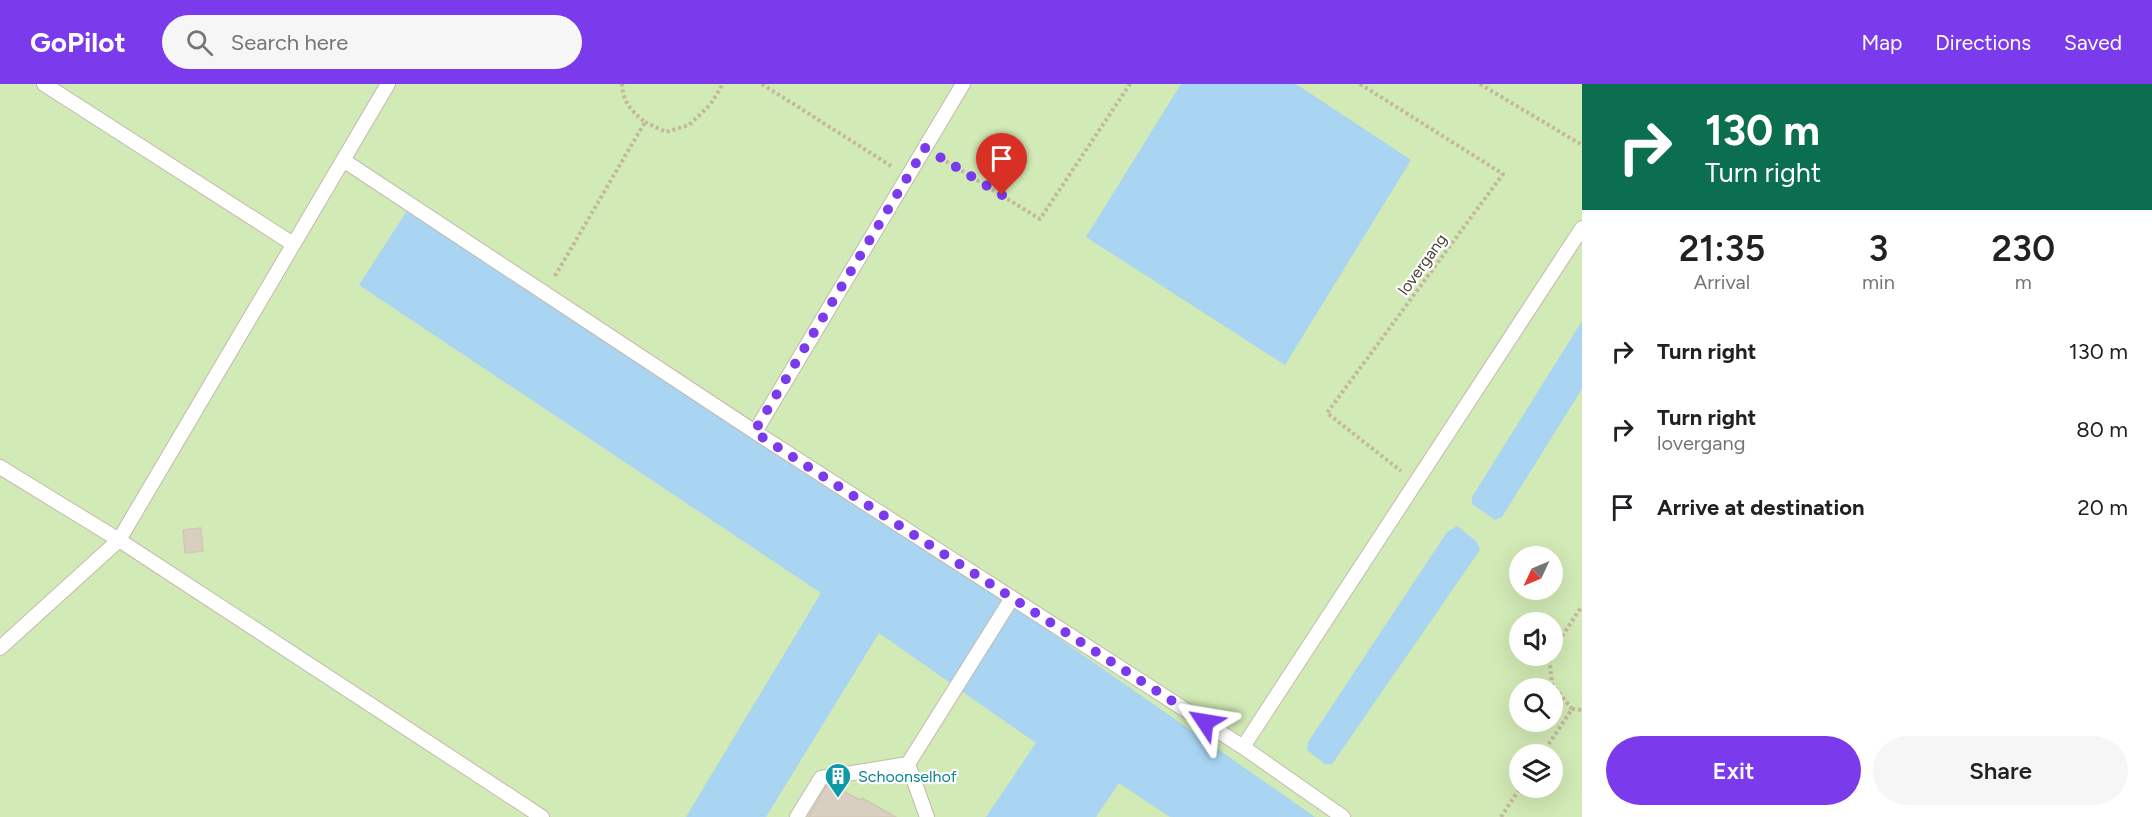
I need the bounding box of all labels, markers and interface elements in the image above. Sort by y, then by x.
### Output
search box [162,15,582,69]
text: GoPilot [30,25,126,59]
icon: search [183,26,216,59]
text: Search here [231,29,348,56]
text: Map [1861,30,1902,55]
text: Directions [1935,30,2031,55]
text: Saved [2064,30,2122,55]
text: 130 m [1705,105,1820,156]
icon: right [1606,108,1684,186]
pin [976,133,1027,195]
icon: arrive [985,142,1018,175]
text: Turn right [1705,156,1821,189]
text: 21:35 [1679,227,1765,270]
text: 3 [1868,227,1888,270]
text: 230 [1992,227,2055,270]
street label: lovergang [1394,230,1451,298]
text: Arrival [1694,270,1750,294]
text: min [1862,270,1895,294]
text: m [2015,270,2032,294]
icon: right [1606,335,1639,368]
text: Turn right [1657,338,1756,365]
text: 130 m [2069,338,2128,365]
text: Turn right [1657,404,1756,431]
icon: right [1606,413,1639,446]
text: 80 m [2076,416,2128,443]
text: lovergang [1657,431,1745,455]
icon: arrive [1606,491,1639,524]
text: Arrive at destination [1657,494,1865,521]
text: 20 m [2077,494,2128,521]
north arrow [1509,546,1563,600]
map controls [1509,546,1563,798]
button: sound [1509,612,1563,666]
button: search [1509,678,1563,732]
position arrow [1173,690,1237,754]
button: Exit [1606,736,1861,805]
button: Share [1873,736,2128,805]
button: layers [1509,744,1563,798]
building icon: Schoonselhof [823,761,853,799]
place label: Schoonselhof [858,767,957,786]

